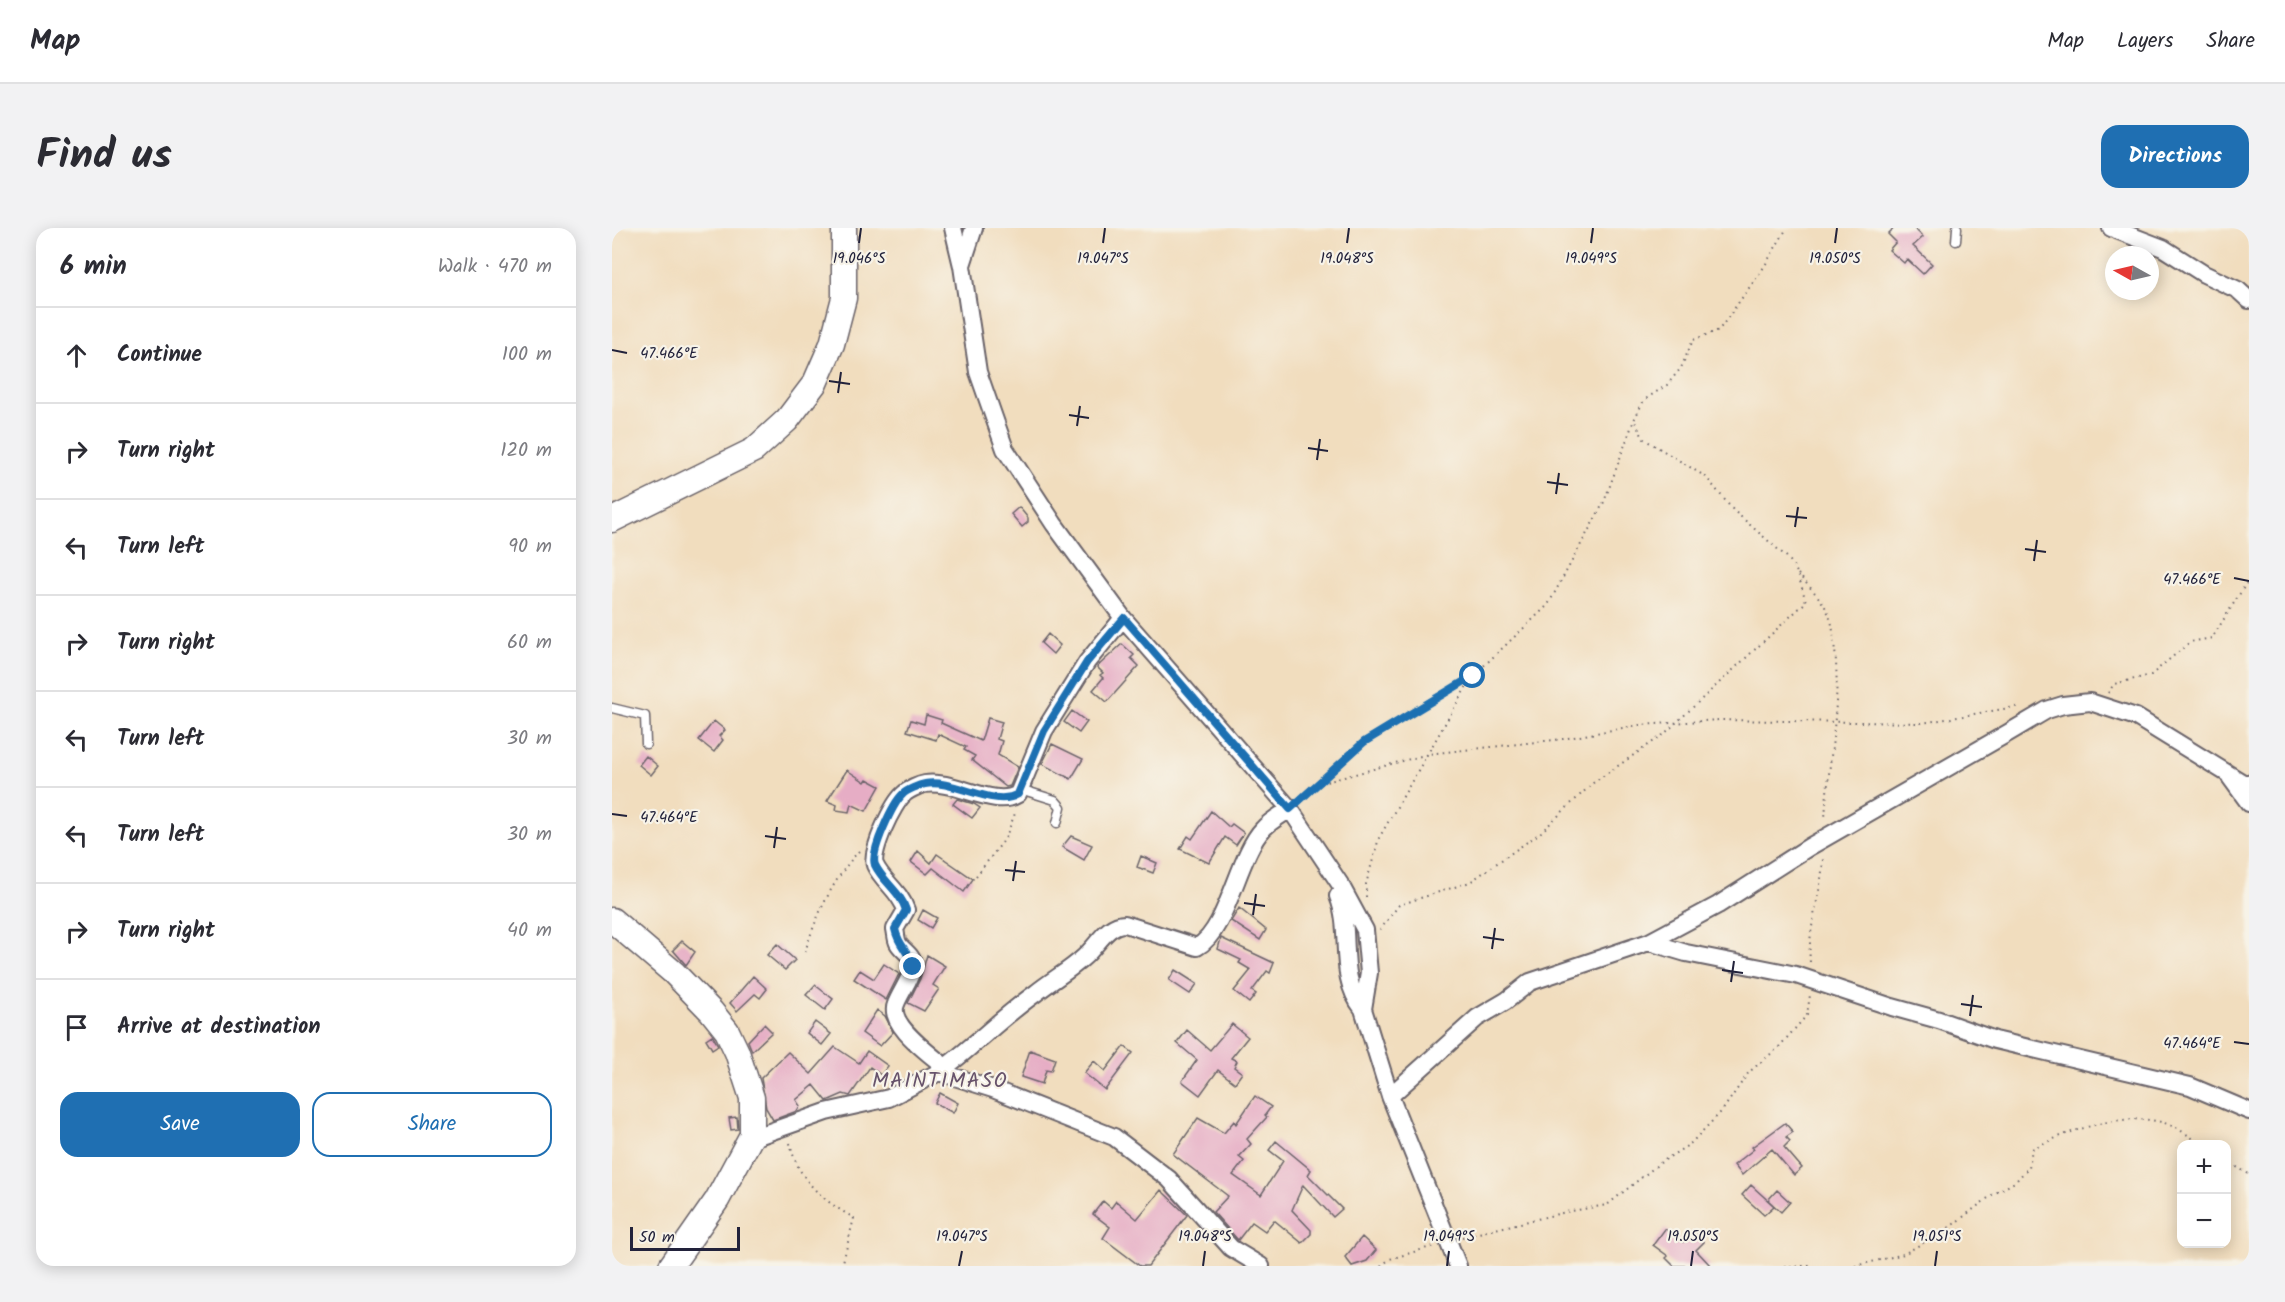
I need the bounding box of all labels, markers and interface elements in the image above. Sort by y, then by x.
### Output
text: Map [30,19,81,64]
text: Map [2047,25,2084,58]
text: Layers [2117,25,2173,58]
text: Share [2206,25,2255,58]
text: Find us [36,123,172,190]
button: Directions [2101,125,2249,188]
text: 6 min [60,246,127,288]
north arrow [2105,246,2159,300]
text: 19.046°S [833,247,885,271]
text: 19.047°S [1077,247,1129,271]
text: 19.048°S [1320,247,1374,271]
text: 19.049°S [1565,247,1617,271]
text: 19.050°S [1809,247,1861,271]
text: Walk · 470 m [438,251,552,283]
text: Continue [117,338,202,373]
icon: ahead [60,339,93,372]
text: 100 m [502,339,552,371]
text: 47.466°E [640,342,699,366]
text: Turn right [117,434,215,469]
icon: right [60,435,93,468]
text: 120 m [500,435,552,467]
text: Turn left [117,530,204,565]
icon: left [60,531,93,564]
text: 90 m [508,531,552,563]
text: 47.466°E [2163,568,2222,592]
text: Turn right [117,626,215,661]
icon: right [60,627,93,660]
text: 60 m [507,627,552,659]
route start [1459,662,1485,688]
text: Turn left [117,722,204,757]
icon: left [60,723,93,756]
text: 30 m [507,723,552,755]
text: 47.464°E [640,806,699,830]
text: Turn left [117,818,204,853]
icon: left [60,819,93,852]
text: 30 m [507,819,552,851]
text: Turn right [117,914,215,949]
icon: right [60,915,93,948]
text: 40 m [507,915,552,947]
route end [899,953,925,979]
text: Arrive at destination [117,1010,320,1045]
icon: arrive [60,1011,93,1044]
text: 47.464°E [2163,1032,2222,1056]
district label: MAINTIMASO [872,1065,1008,1098]
button: Save [60,1092,300,1157]
button: Share [312,1092,552,1157]
map controls [2177,1140,2231,1248]
button: + [2177,1140,2231,1194]
button: − [2177,1194,2231,1248]
scale bar [630,1224,740,1252]
text: 50 m [639,1225,675,1250]
text: 19.047°S [936,1225,988,1249]
text: 19.048°S [1178,1225,1232,1249]
text: 19.049°S [1423,1225,1475,1249]
text: 19.050°S [1667,1225,1719,1249]
text: 19.051°S [1913,1225,1961,1249]

